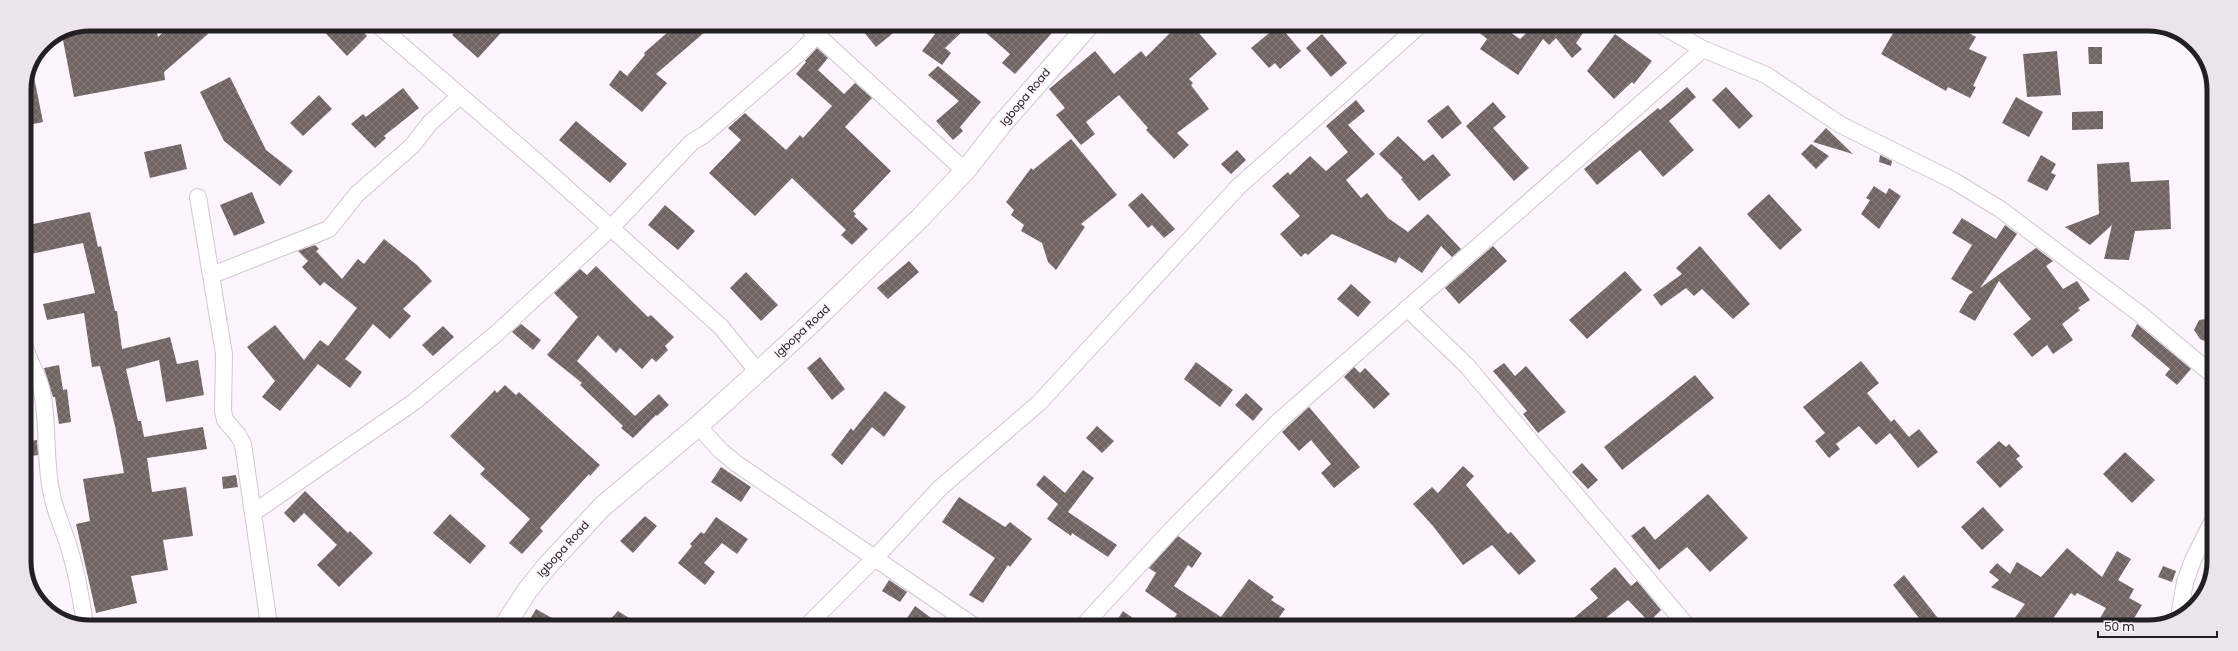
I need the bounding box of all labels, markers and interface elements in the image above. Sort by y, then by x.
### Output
street label: Igbopa Road [996,65,1054,129]
street label: Igbopa Road [771,301,833,361]
street label: Igbopa Road [533,517,593,581]
scale bar [2098,613,2217,639]
text: 50 m [2104,618,2135,635]

